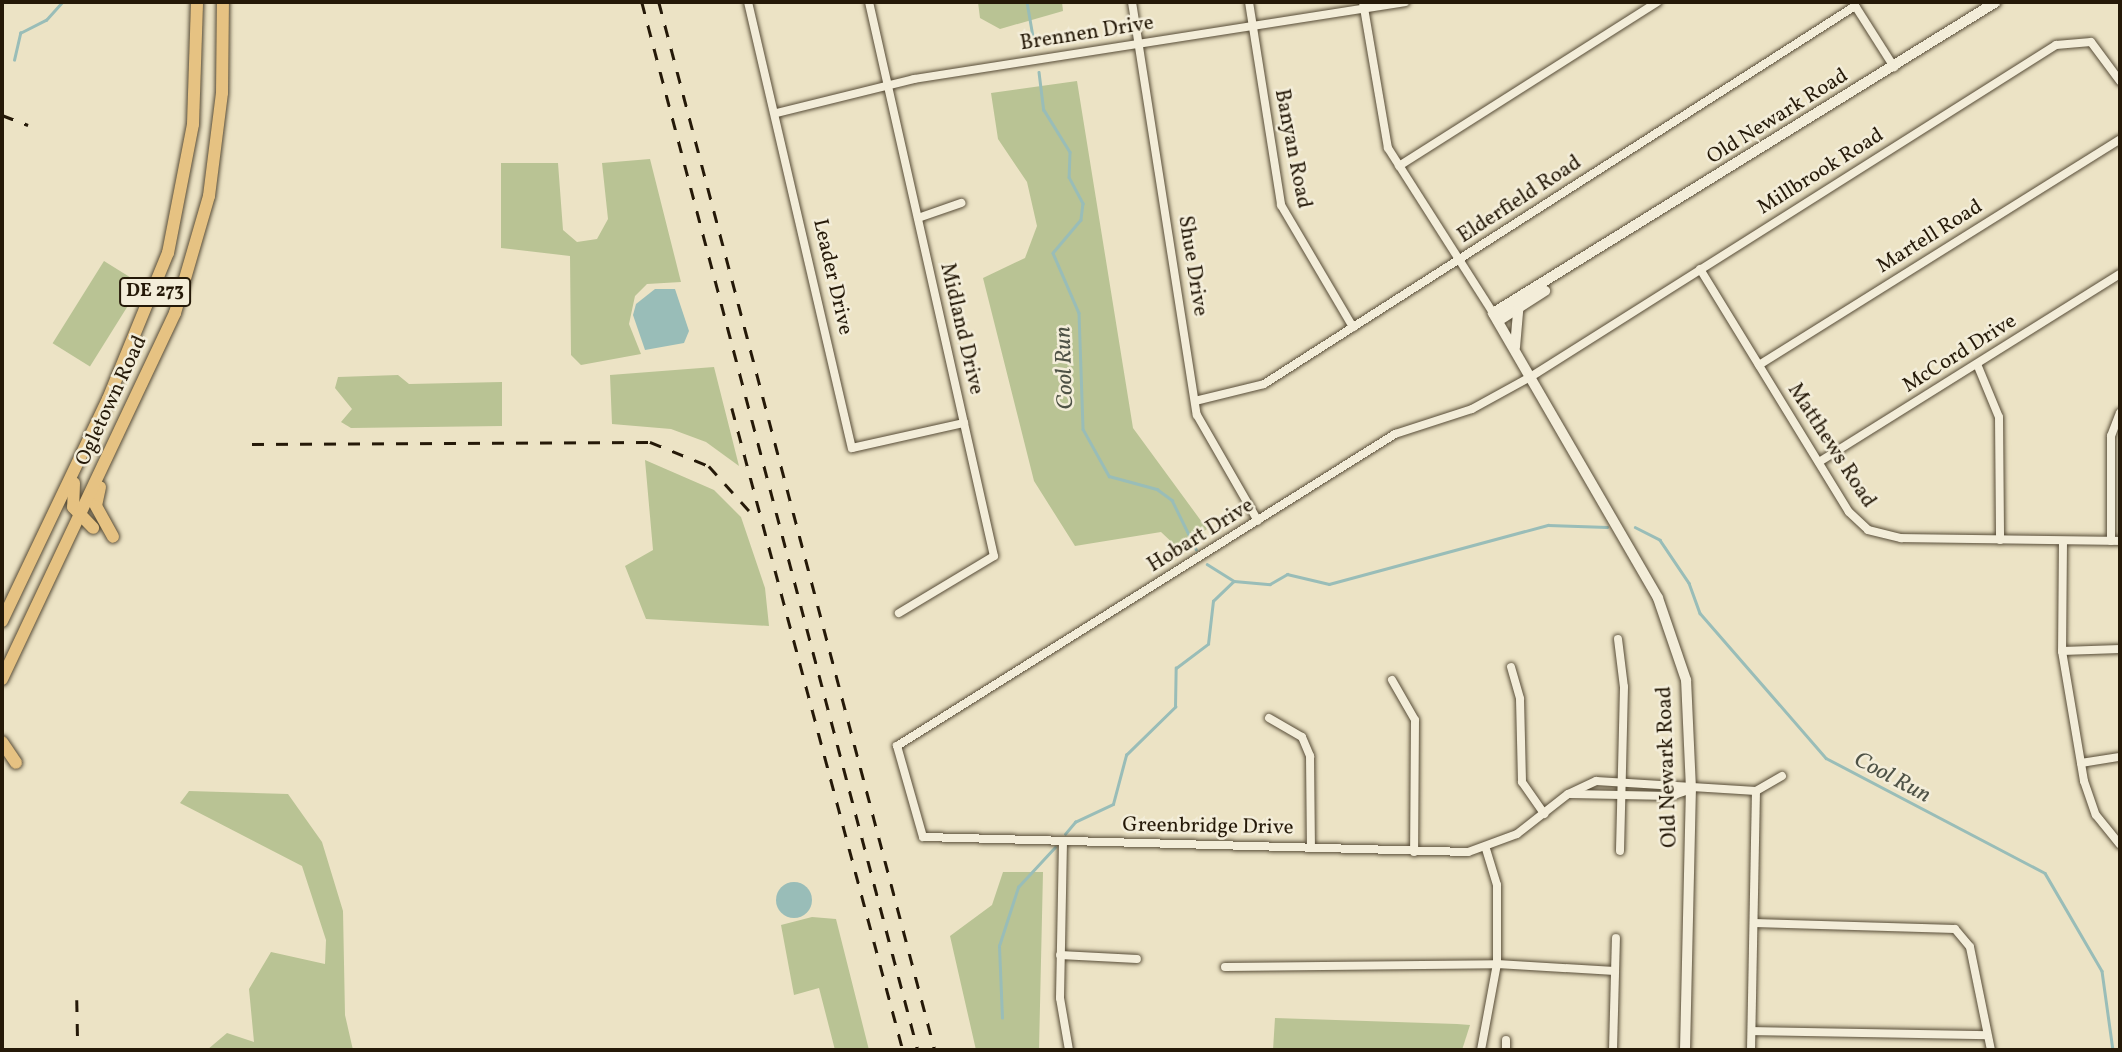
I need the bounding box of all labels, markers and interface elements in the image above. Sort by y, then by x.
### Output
street label: Brennen Drive [1018,11,1156,57]
street label: Old Newark Road [1703,64,1853,170]
street label: Banyan Road [1268,87,1316,211]
street label: Millbrook Road [1753,123,1889,221]
street label: Elderfield Road [1453,151,1587,249]
street label: Martell Road [1872,194,1988,280]
street label: Shue Drive [1172,214,1212,318]
street label: Leader Drive [806,217,858,337]
street label: Midland Drive [934,261,988,397]
road number: DE 273 [118,276,192,308]
street label: McCord Drive [1898,309,2022,399]
water label: Cool Run [1050,326,1080,410]
street label: Ogletown Road [71,332,153,470]
street label: Matthews Road [1781,379,1881,513]
street label: Hobart Drive [1143,493,1259,579]
street label: Old Newark Road [1653,686,1683,848]
water label: Cool Run [1849,746,1935,810]
street label: Greenbridge Drive [1122,813,1294,841]

